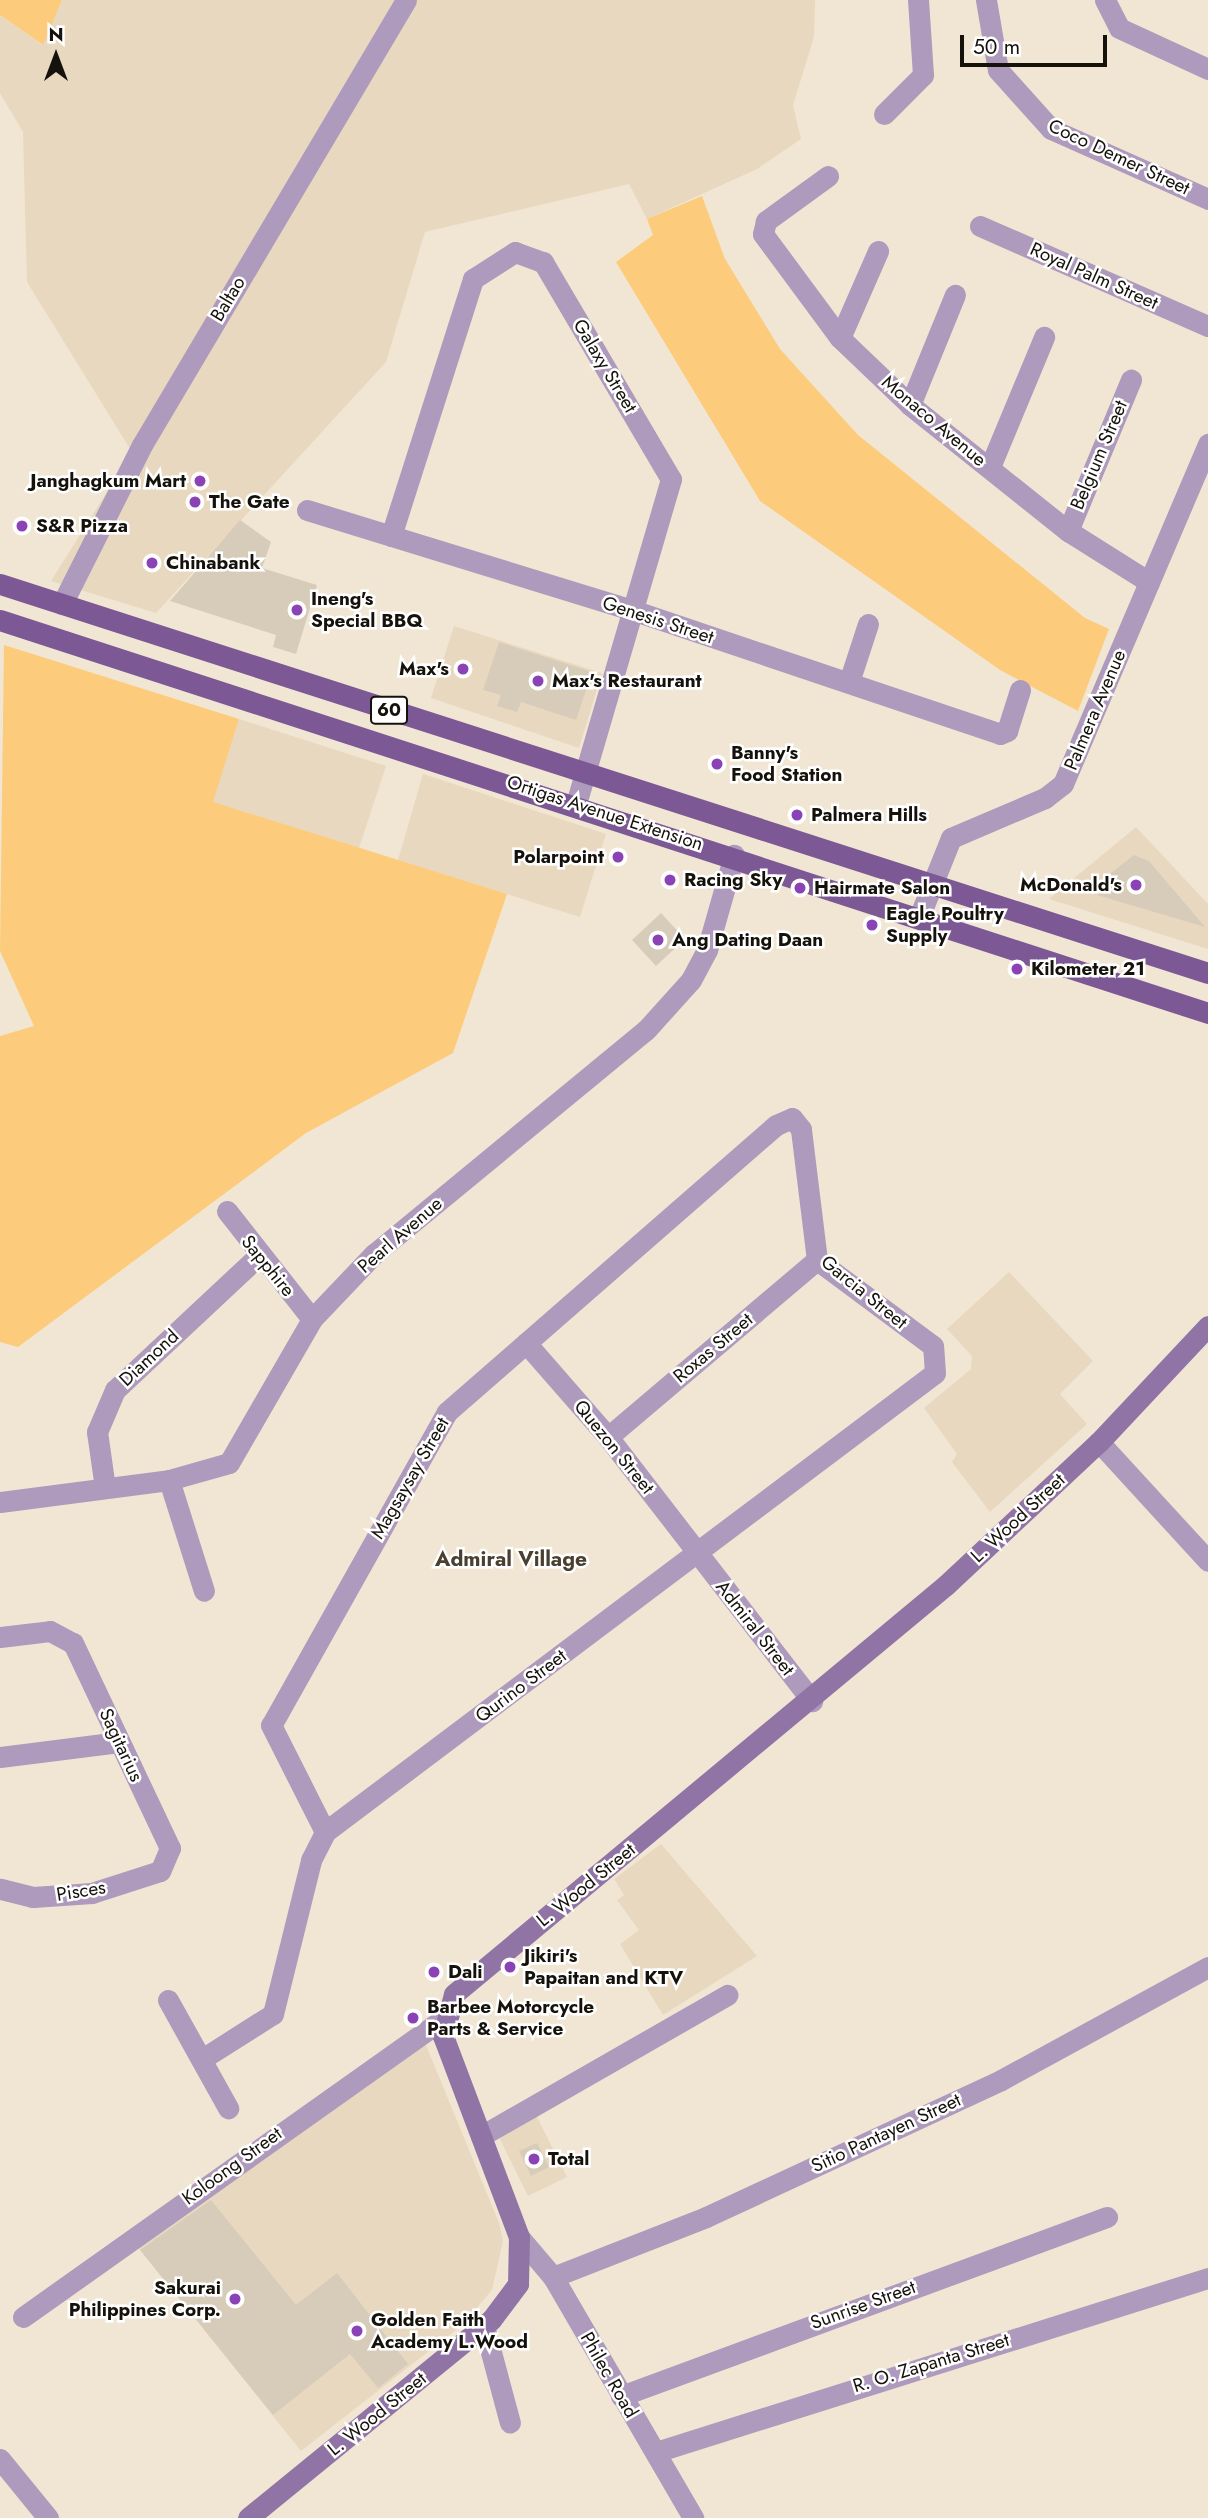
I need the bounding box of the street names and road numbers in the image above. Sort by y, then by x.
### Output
street label: Coco Demer Street [1045,114,1193,200]
street label: Royal Palm Street [1027,238,1161,314]
street label: Baltao [206,272,250,326]
street label: Galaxy Street [568,315,642,417]
street label: Monaco Avenue [877,371,991,471]
street label: Belgium Street [1066,397,1132,513]
street label: Genesis Street [600,591,716,649]
street label: Palmera Avenue [1059,646,1131,774]
road number: 60 [370,696,408,724]
street label: Ortigas Avenue Extension [504,770,706,856]
street label: Pearl Avenue [353,1192,447,1278]
street label: Sapphire [236,1231,300,1301]
street label: Garcia Street [816,1250,912,1334]
street label: Roxas Street [669,1308,757,1388]
street label: Diamond [115,1325,183,1391]
street label: Quezon Street [569,1395,659,1499]
street label: Magsaysay Street [366,1413,454,1543]
street label: L. Wood Street [966,1469,1070,1567]
street label: Admiral Street [711,1576,799,1680]
street label: Qurino Street [471,1644,571,1728]
street label: Sagitarius [94,1705,148,1785]
street label: L. Wood Street [532,1838,640,1932]
street label: Pisces [55,1876,107,1906]
street label: Sitio Pantayen Street [808,2088,964,2178]
street label: Koloong Street [178,2122,286,2210]
street label: Sunrise Street [807,2275,919,2335]
street label: Philec Road [575,2328,643,2422]
street label: R. O. Zapanta Street [850,2328,1012,2398]
street label: L. Wood Street [323,2367,431,2461]

